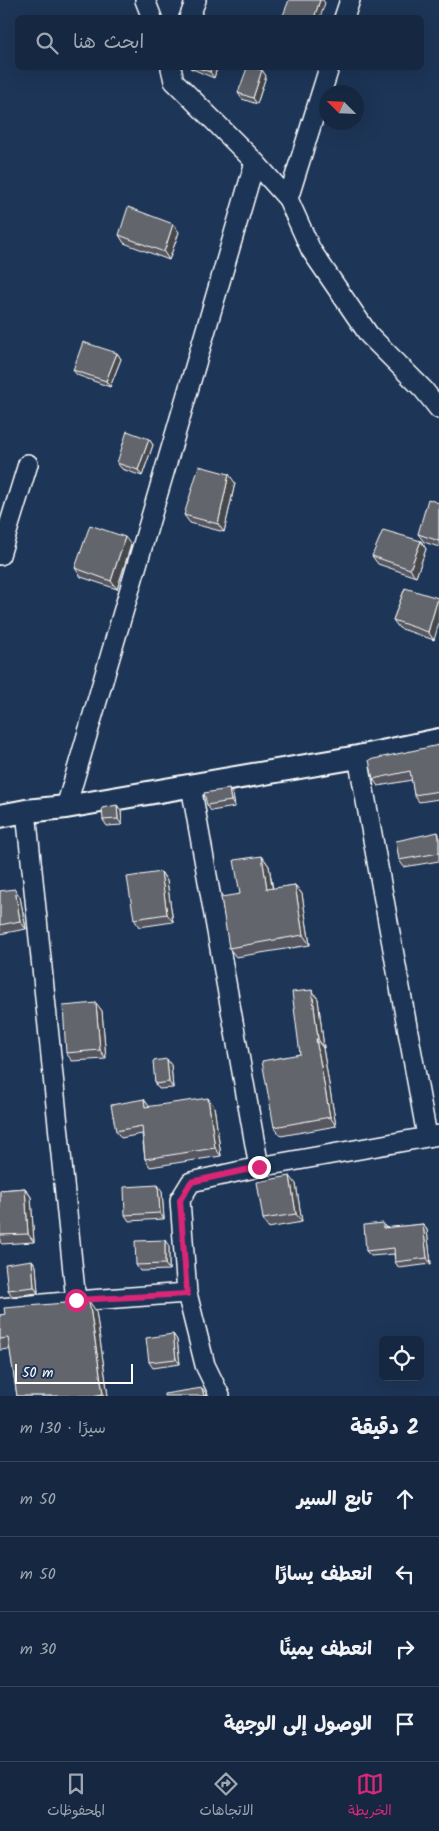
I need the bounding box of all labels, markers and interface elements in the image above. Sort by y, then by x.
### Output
search box [15,15,424,70]
text: ابحث هنا [73,28,144,58]
icon: search [33,29,61,57]
north arrow [319,85,364,130]
route end [248,1156,271,1179]
route start [65,1289,88,1312]
map controls [379,1336,424,1381]
button: locate [379,1336,424,1381]
scale bar [15,1361,132,1384]
text: 50 m [22,1362,53,1384]
text: 2 دقيقة [350,1412,419,1445]
text: سيرًا · 130 m [20,1416,106,1441]
text: تابع السير [297,1485,372,1515]
icon: ahead [391,1485,419,1513]
text: 50 m [20,1487,56,1512]
text: انعطف يسارًا [275,1560,372,1590]
icon: left [391,1560,419,1588]
text: 50 m [20,1562,56,1587]
text: انعطف يمينًا [280,1635,372,1665]
icon: right [391,1635,419,1663]
text: 30 m [20,1637,56,1662]
text: الوصول إلى الوجهة [224,1710,372,1740]
icon: arrive [391,1710,419,1738]
tab: المحفوظات [47,1770,105,1823]
tab: الاتجاهات [199,1770,254,1823]
tab: الخريطة [348,1770,392,1823]

